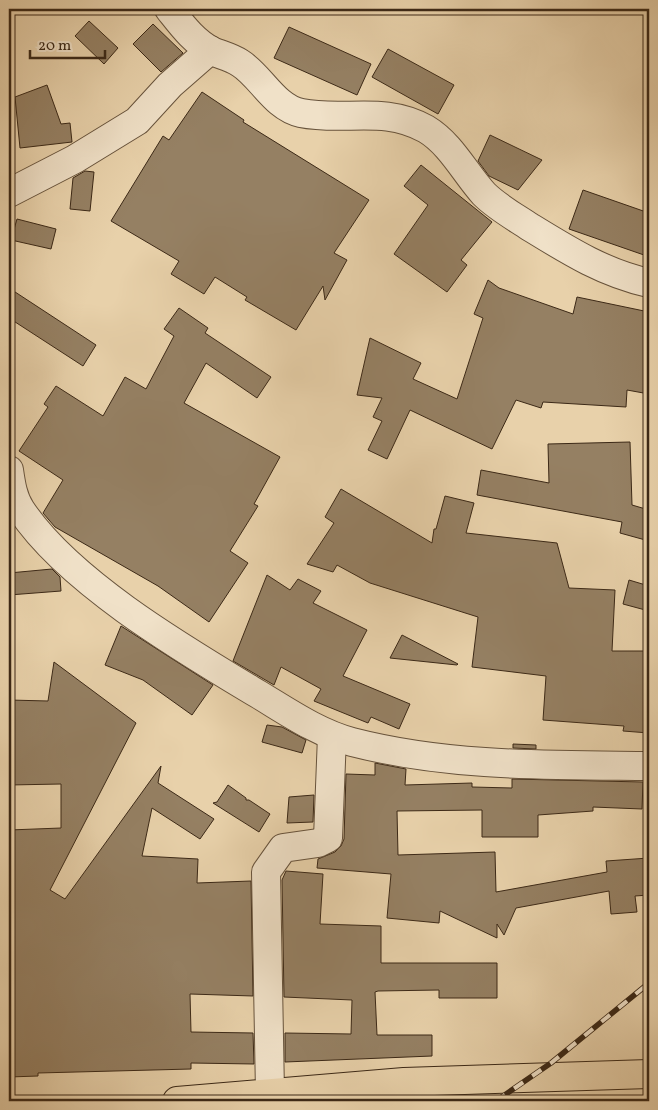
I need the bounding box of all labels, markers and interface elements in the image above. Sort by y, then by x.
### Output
scale bar [30,28,105,60]
text: 20 m [38,36,71,57]

